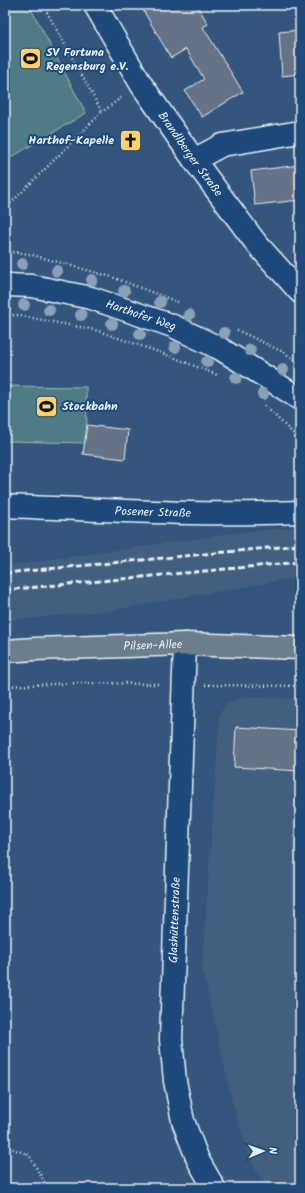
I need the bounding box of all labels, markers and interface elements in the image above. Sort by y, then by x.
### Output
place label: SV Fortuna Regensburg e.V. [46,43,128,76]
sports icon: SV Fortuna Regensburg e.V. [18,46,44,72]
street label: Brandlberger Straße [153,107,228,201]
church icon: Harthof-Kapelle [117,127,143,153]
place label: Harthof-Kapelle [29,131,114,150]
street label: Harthofer Weg [103,294,179,336]
sports icon: Stockbahn [33,393,59,419]
place label: Stockbahn [62,397,118,416]
street label: Posener Straße [114,501,192,522]
street label: Pilsen-Allee [123,635,183,656]
street label: Glashüttenstraße [164,876,186,963]
north arrow [243,1131,283,1171]
text: N [263,1147,281,1155]

